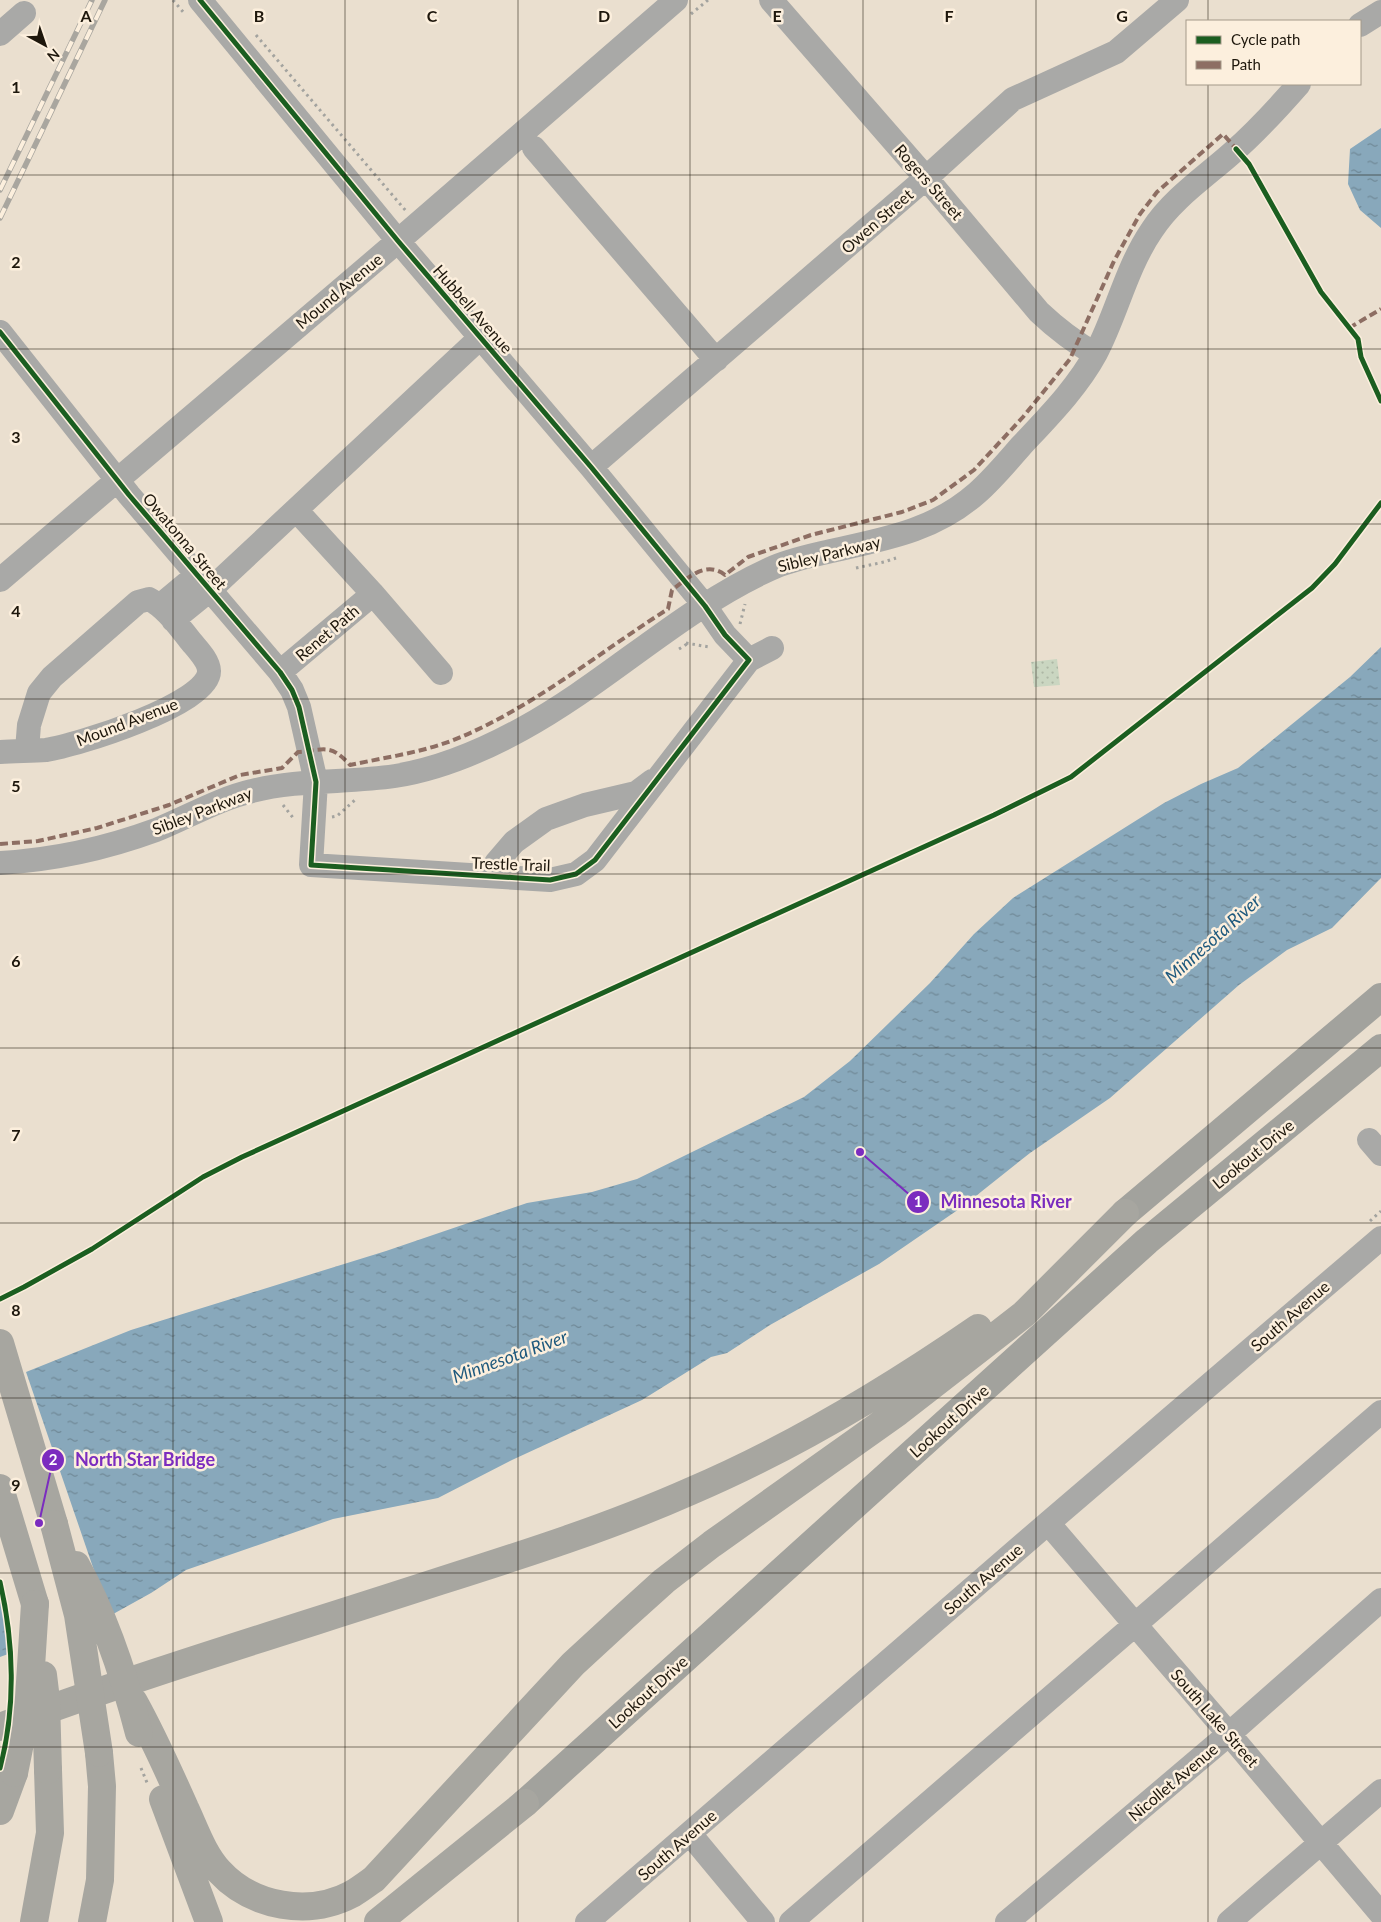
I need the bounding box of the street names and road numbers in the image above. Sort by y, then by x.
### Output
street label: Rogers Street [891,140,968,224]
street label: Owen Street [837,184,917,257]
street label: Mound Avenue [292,249,386,332]
street label: Hubbell Avenue [430,260,517,357]
street label: Owatonna Street [140,489,231,593]
street label: Sibley Parkway [776,531,883,575]
street label: Renet Path [291,601,362,665]
street label: Mound Avenue [73,693,180,750]
street label: Sibley Parkway [149,783,255,838]
street label: Trestle Trail [471,853,551,874]
street label: Lookout Drive [1208,1115,1297,1192]
street label: South Avenue [1247,1276,1333,1355]
street label: Lookout Drive [905,1380,992,1461]
street label: South Avenue [940,1539,1026,1618]
street label: Lookout Drive [604,1651,691,1732]
street label: South Lake Street [1168,1665,1263,1771]
street label: Nicollet Avenue [1124,1739,1221,1824]
street label: South Avenue [634,1805,720,1884]

